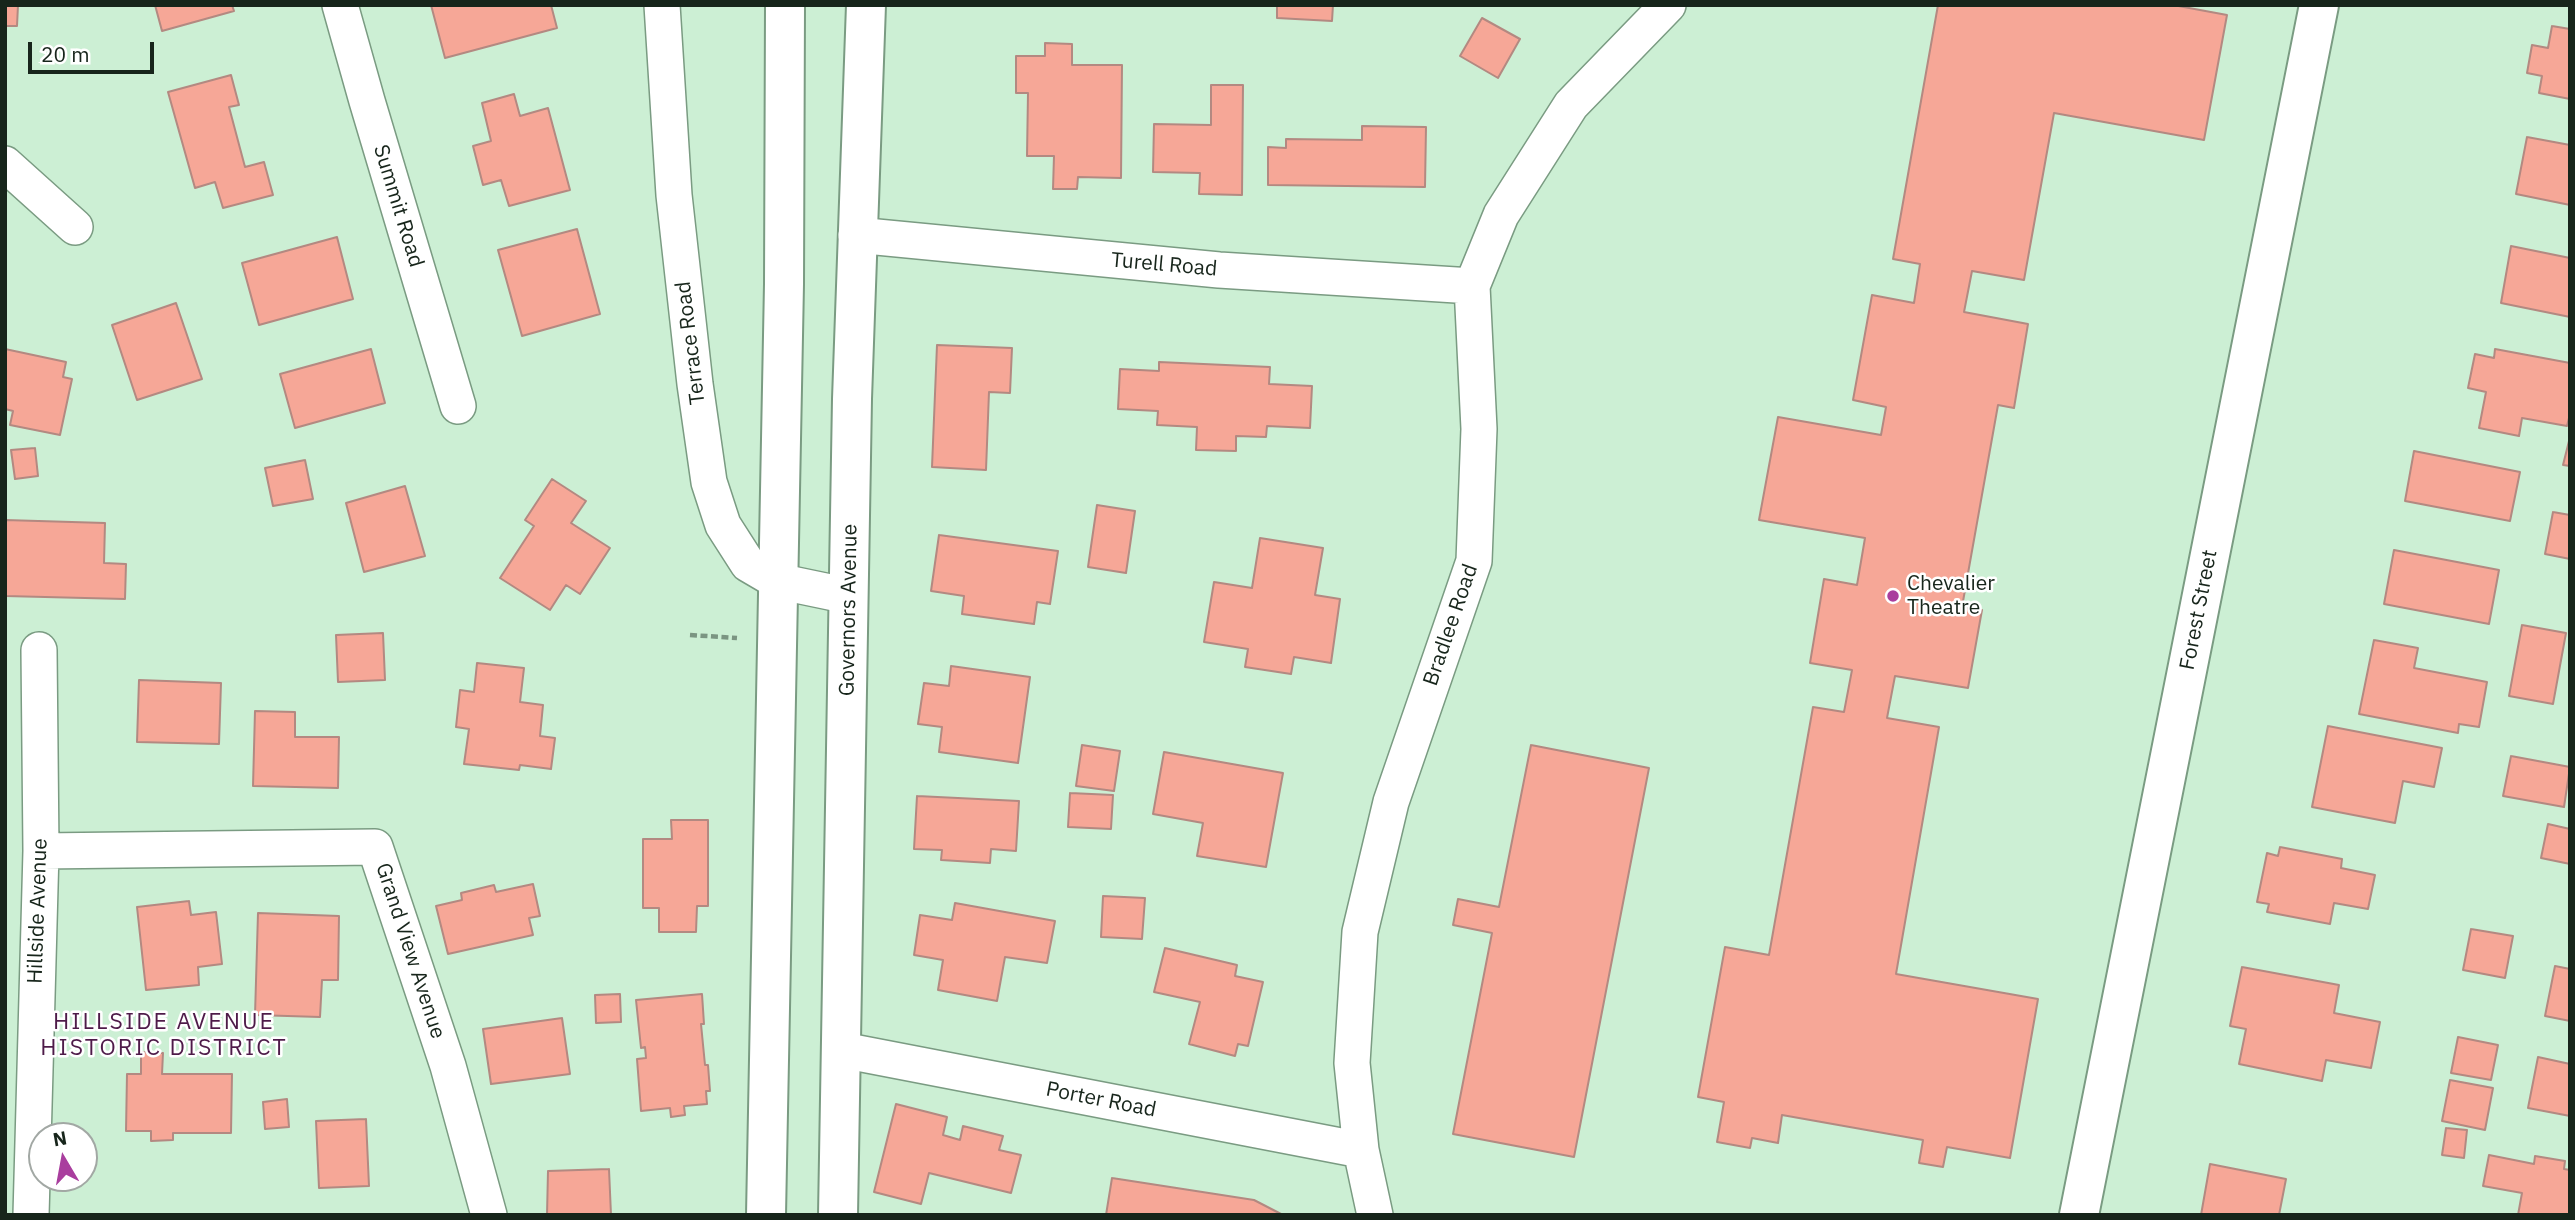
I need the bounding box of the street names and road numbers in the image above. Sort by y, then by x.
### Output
street label: Summit Road [367,142,429,270]
street label: Turell Road [1110,248,1218,282]
street label: Terrace Road [671,280,711,406]
street label: Governors Avenue [835,524,863,696]
street label: Forest Street [2175,548,2223,672]
street label: Bradlee Road [1418,561,1484,689]
street label: Hillside Avenue [23,838,53,984]
street label: Grand View Avenue [370,860,450,1042]
street label: Porter Road [1044,1077,1158,1123]

